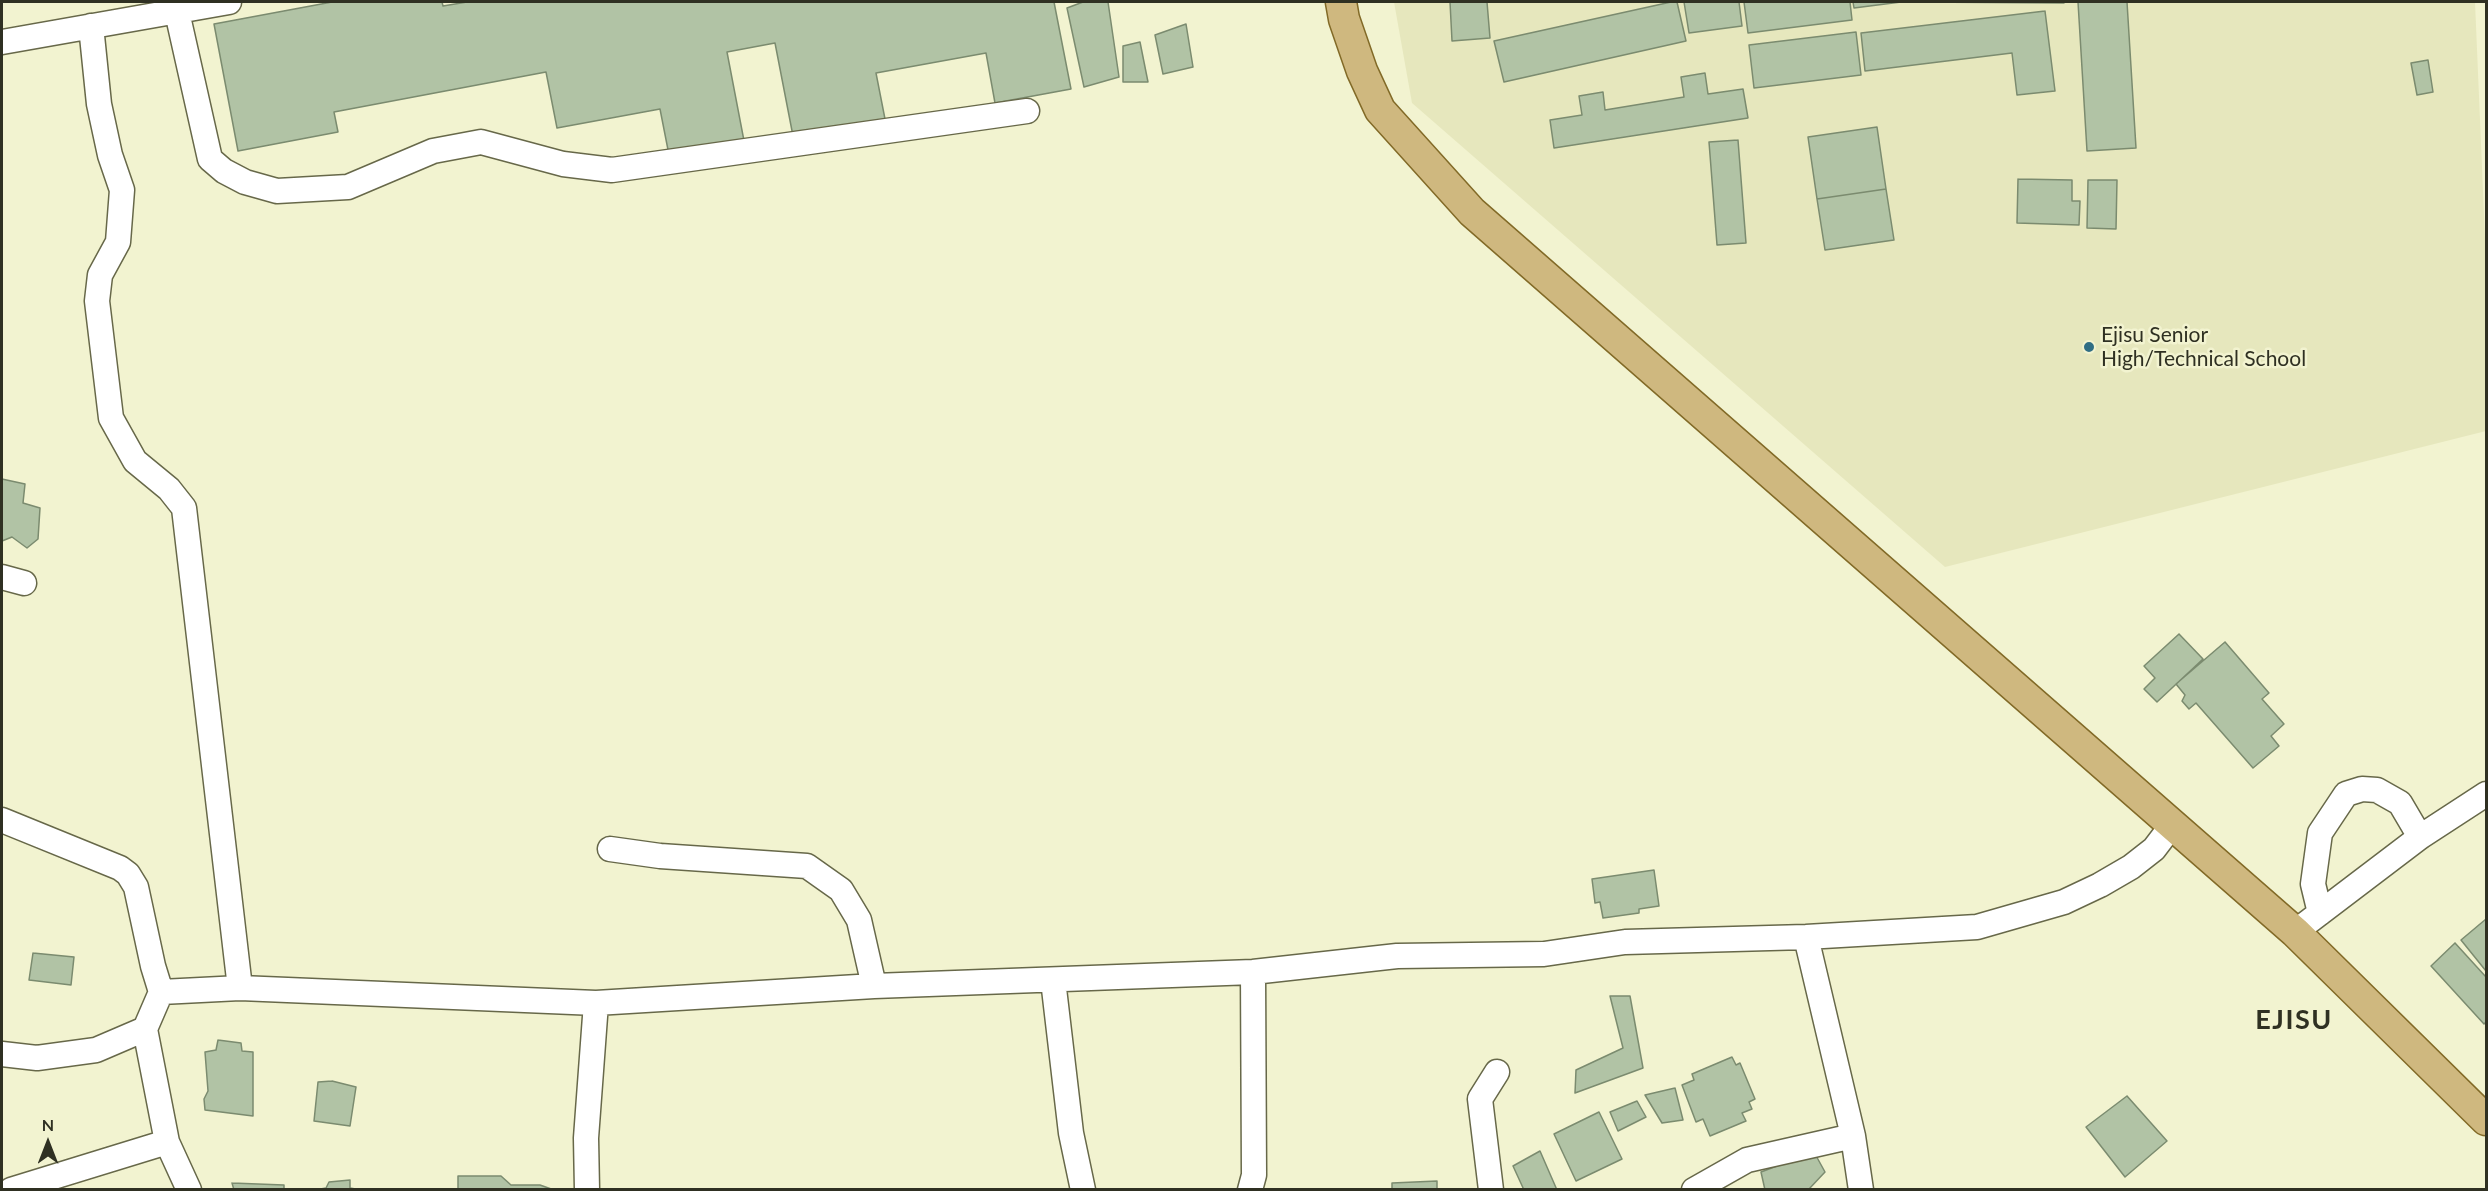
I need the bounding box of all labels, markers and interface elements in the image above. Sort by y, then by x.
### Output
place label: Ejisu Senior High/Technical School [2101,322,2306,372]
marker: Ejisu Senior High/Technical School [2082,340,2096,354]
district label: EJISU [2255,1004,2333,1036]
north arrow [18,1113,78,1173]
text: N [42,1115,54,1134]

